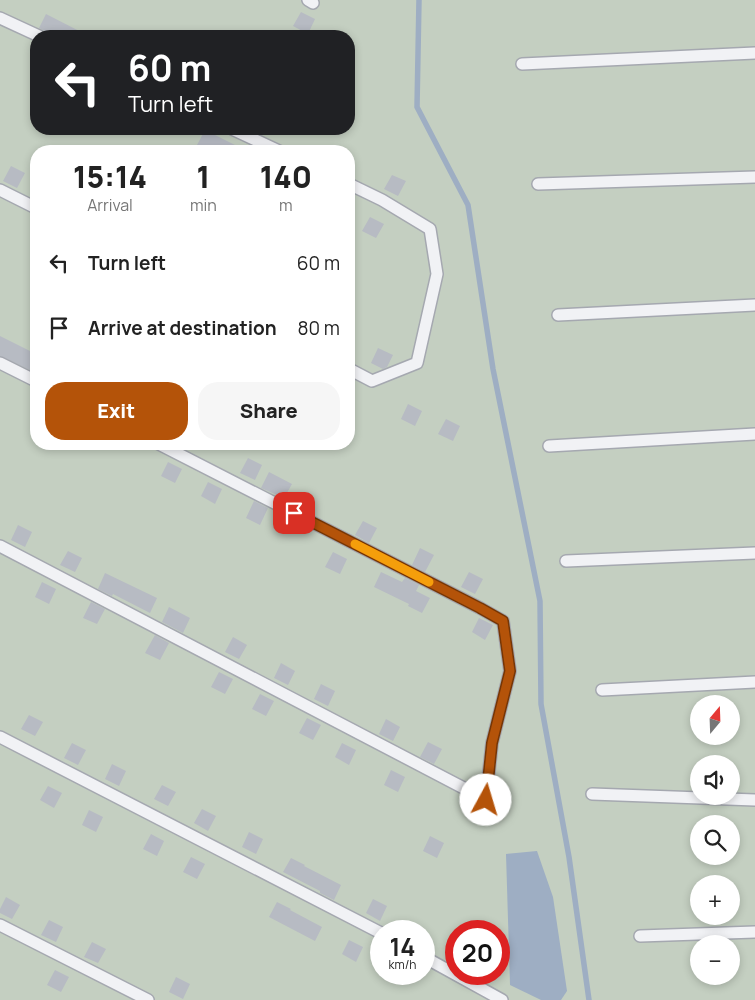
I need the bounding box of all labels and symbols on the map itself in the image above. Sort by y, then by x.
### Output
pin [273,492,315,534]
north arrow [690,695,740,745]
position arrow [459,773,511,825]
speed limit sign: 20 [445,920,510,985]

